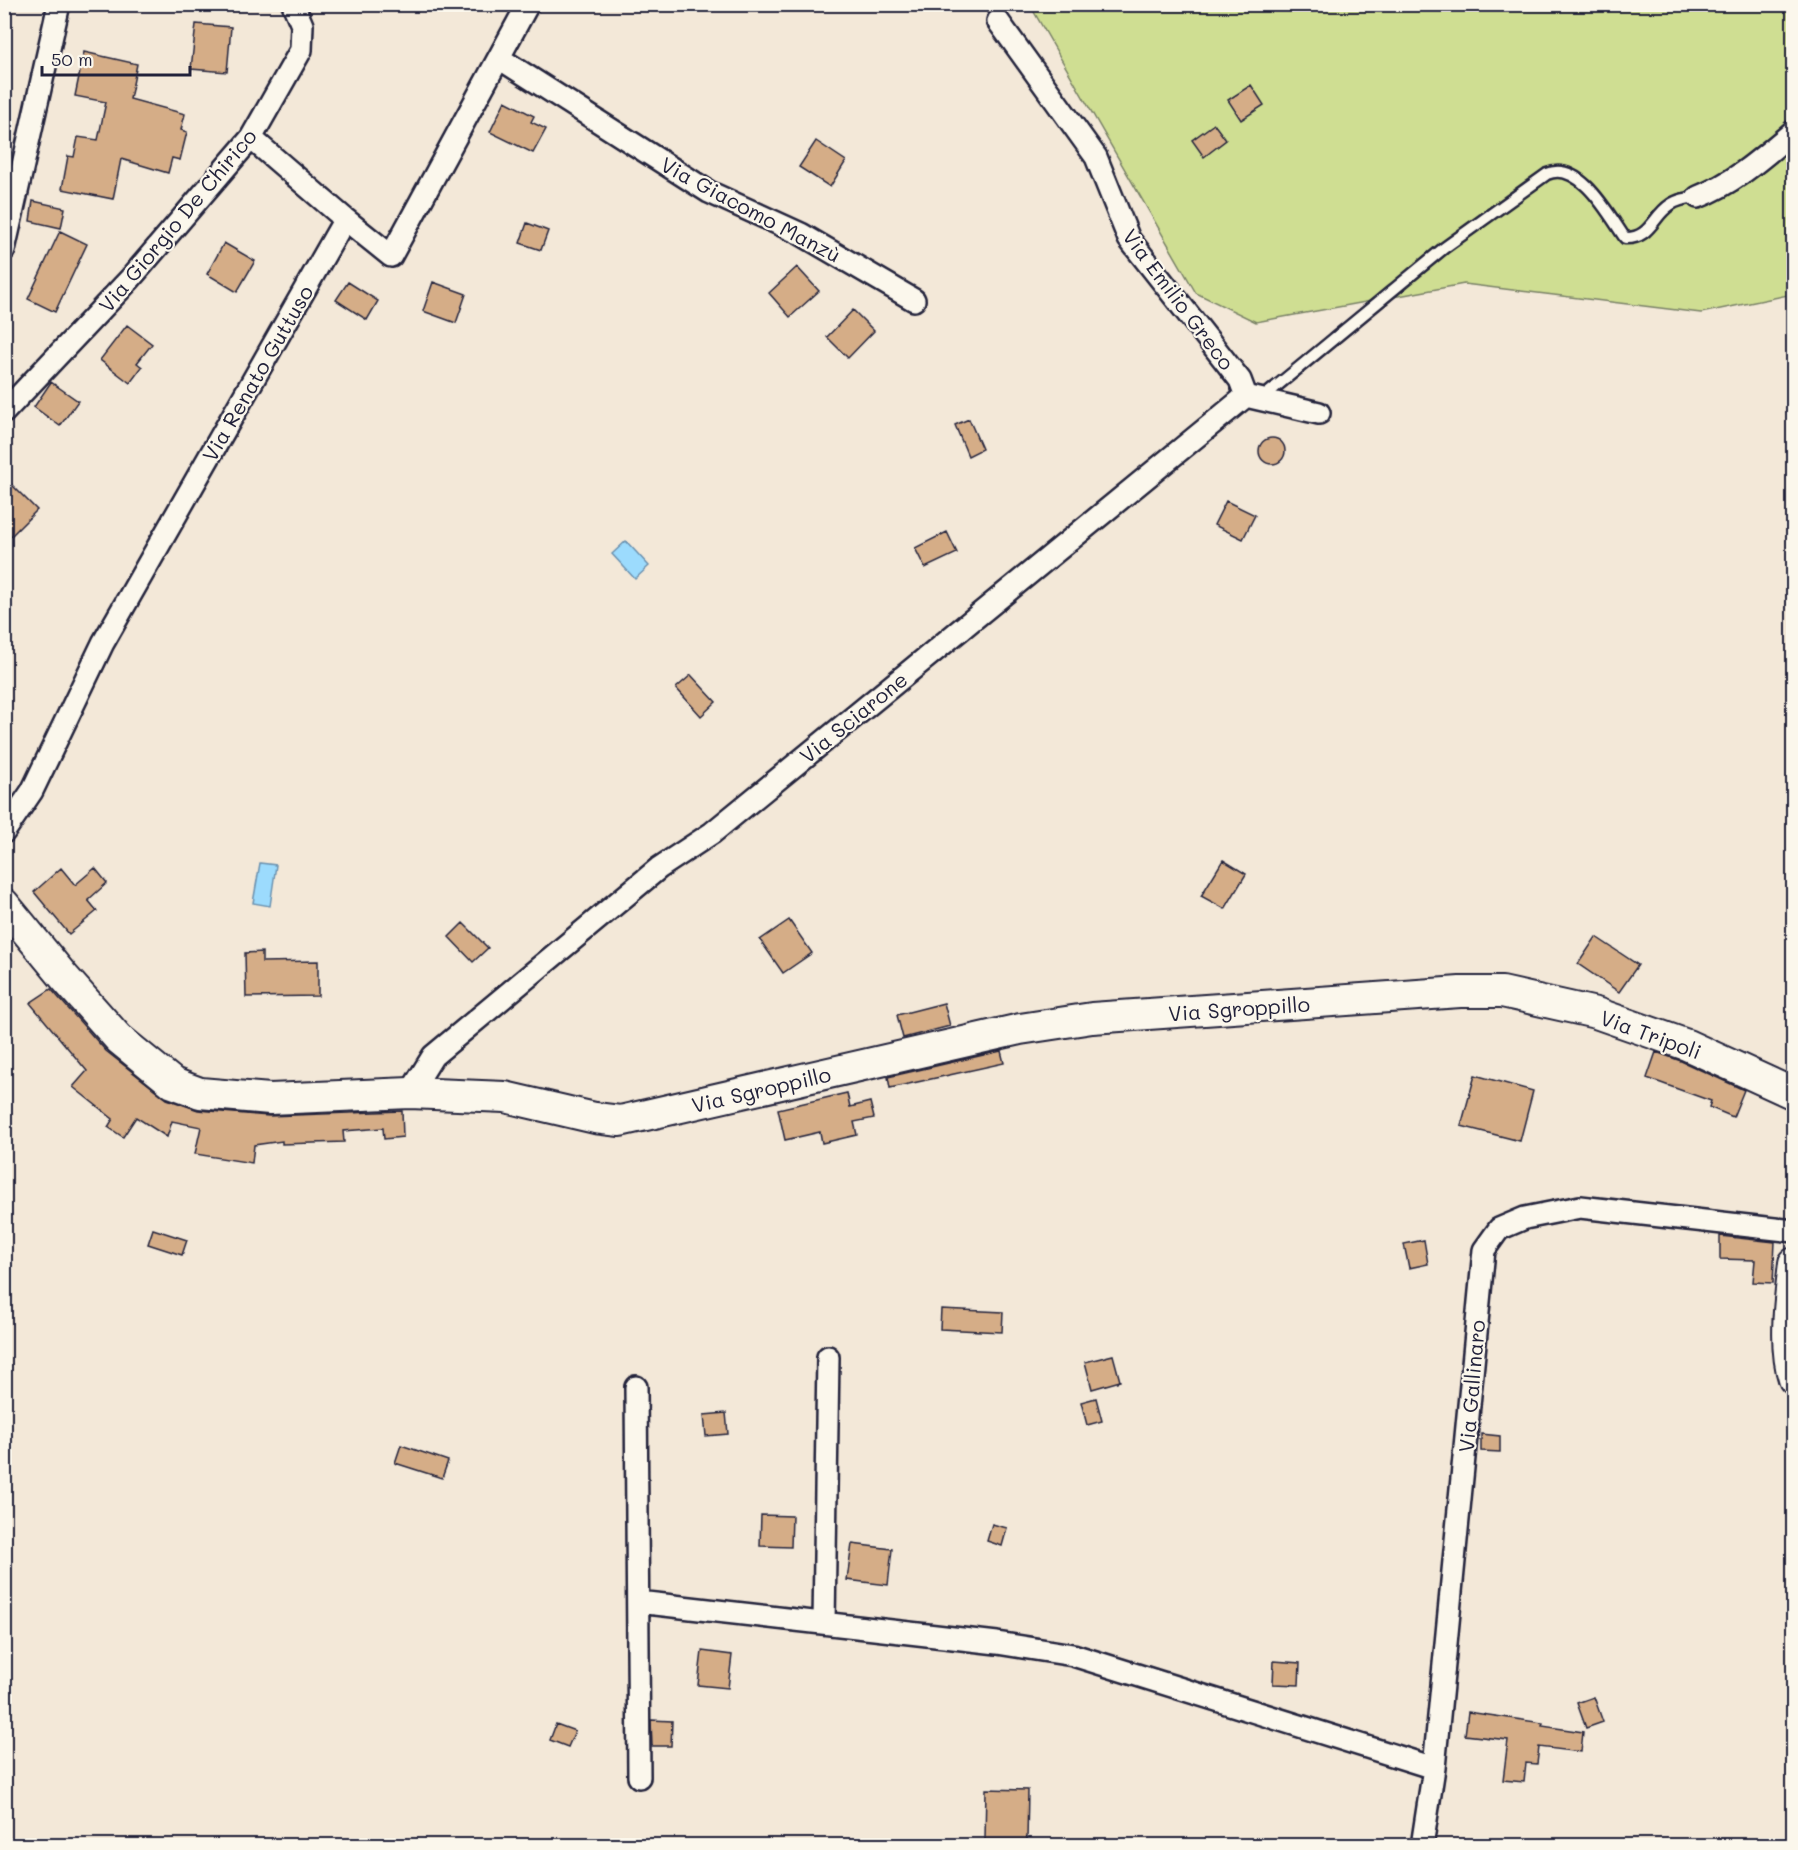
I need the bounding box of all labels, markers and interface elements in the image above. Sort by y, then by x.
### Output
scale bar [42,39,190,77]
text: 50 m [51,47,93,71]
street label: Via Giorgio De Chirico [92,123,262,317]
street label: Via Giacomo Manzù [656,150,846,268]
street label: Via Emilio Greco [1117,223,1241,375]
street label: Via Renato Guttuso [196,280,318,466]
street label: Via Sciarone [794,665,912,769]
street label: Via Sgroppillo [1167,990,1311,1026]
street label: Via Tripoli [1597,1003,1705,1065]
street label: Via Sgroppillo [689,1060,833,1118]
street label: Via Gallinaro [1452,1319,1490,1453]

